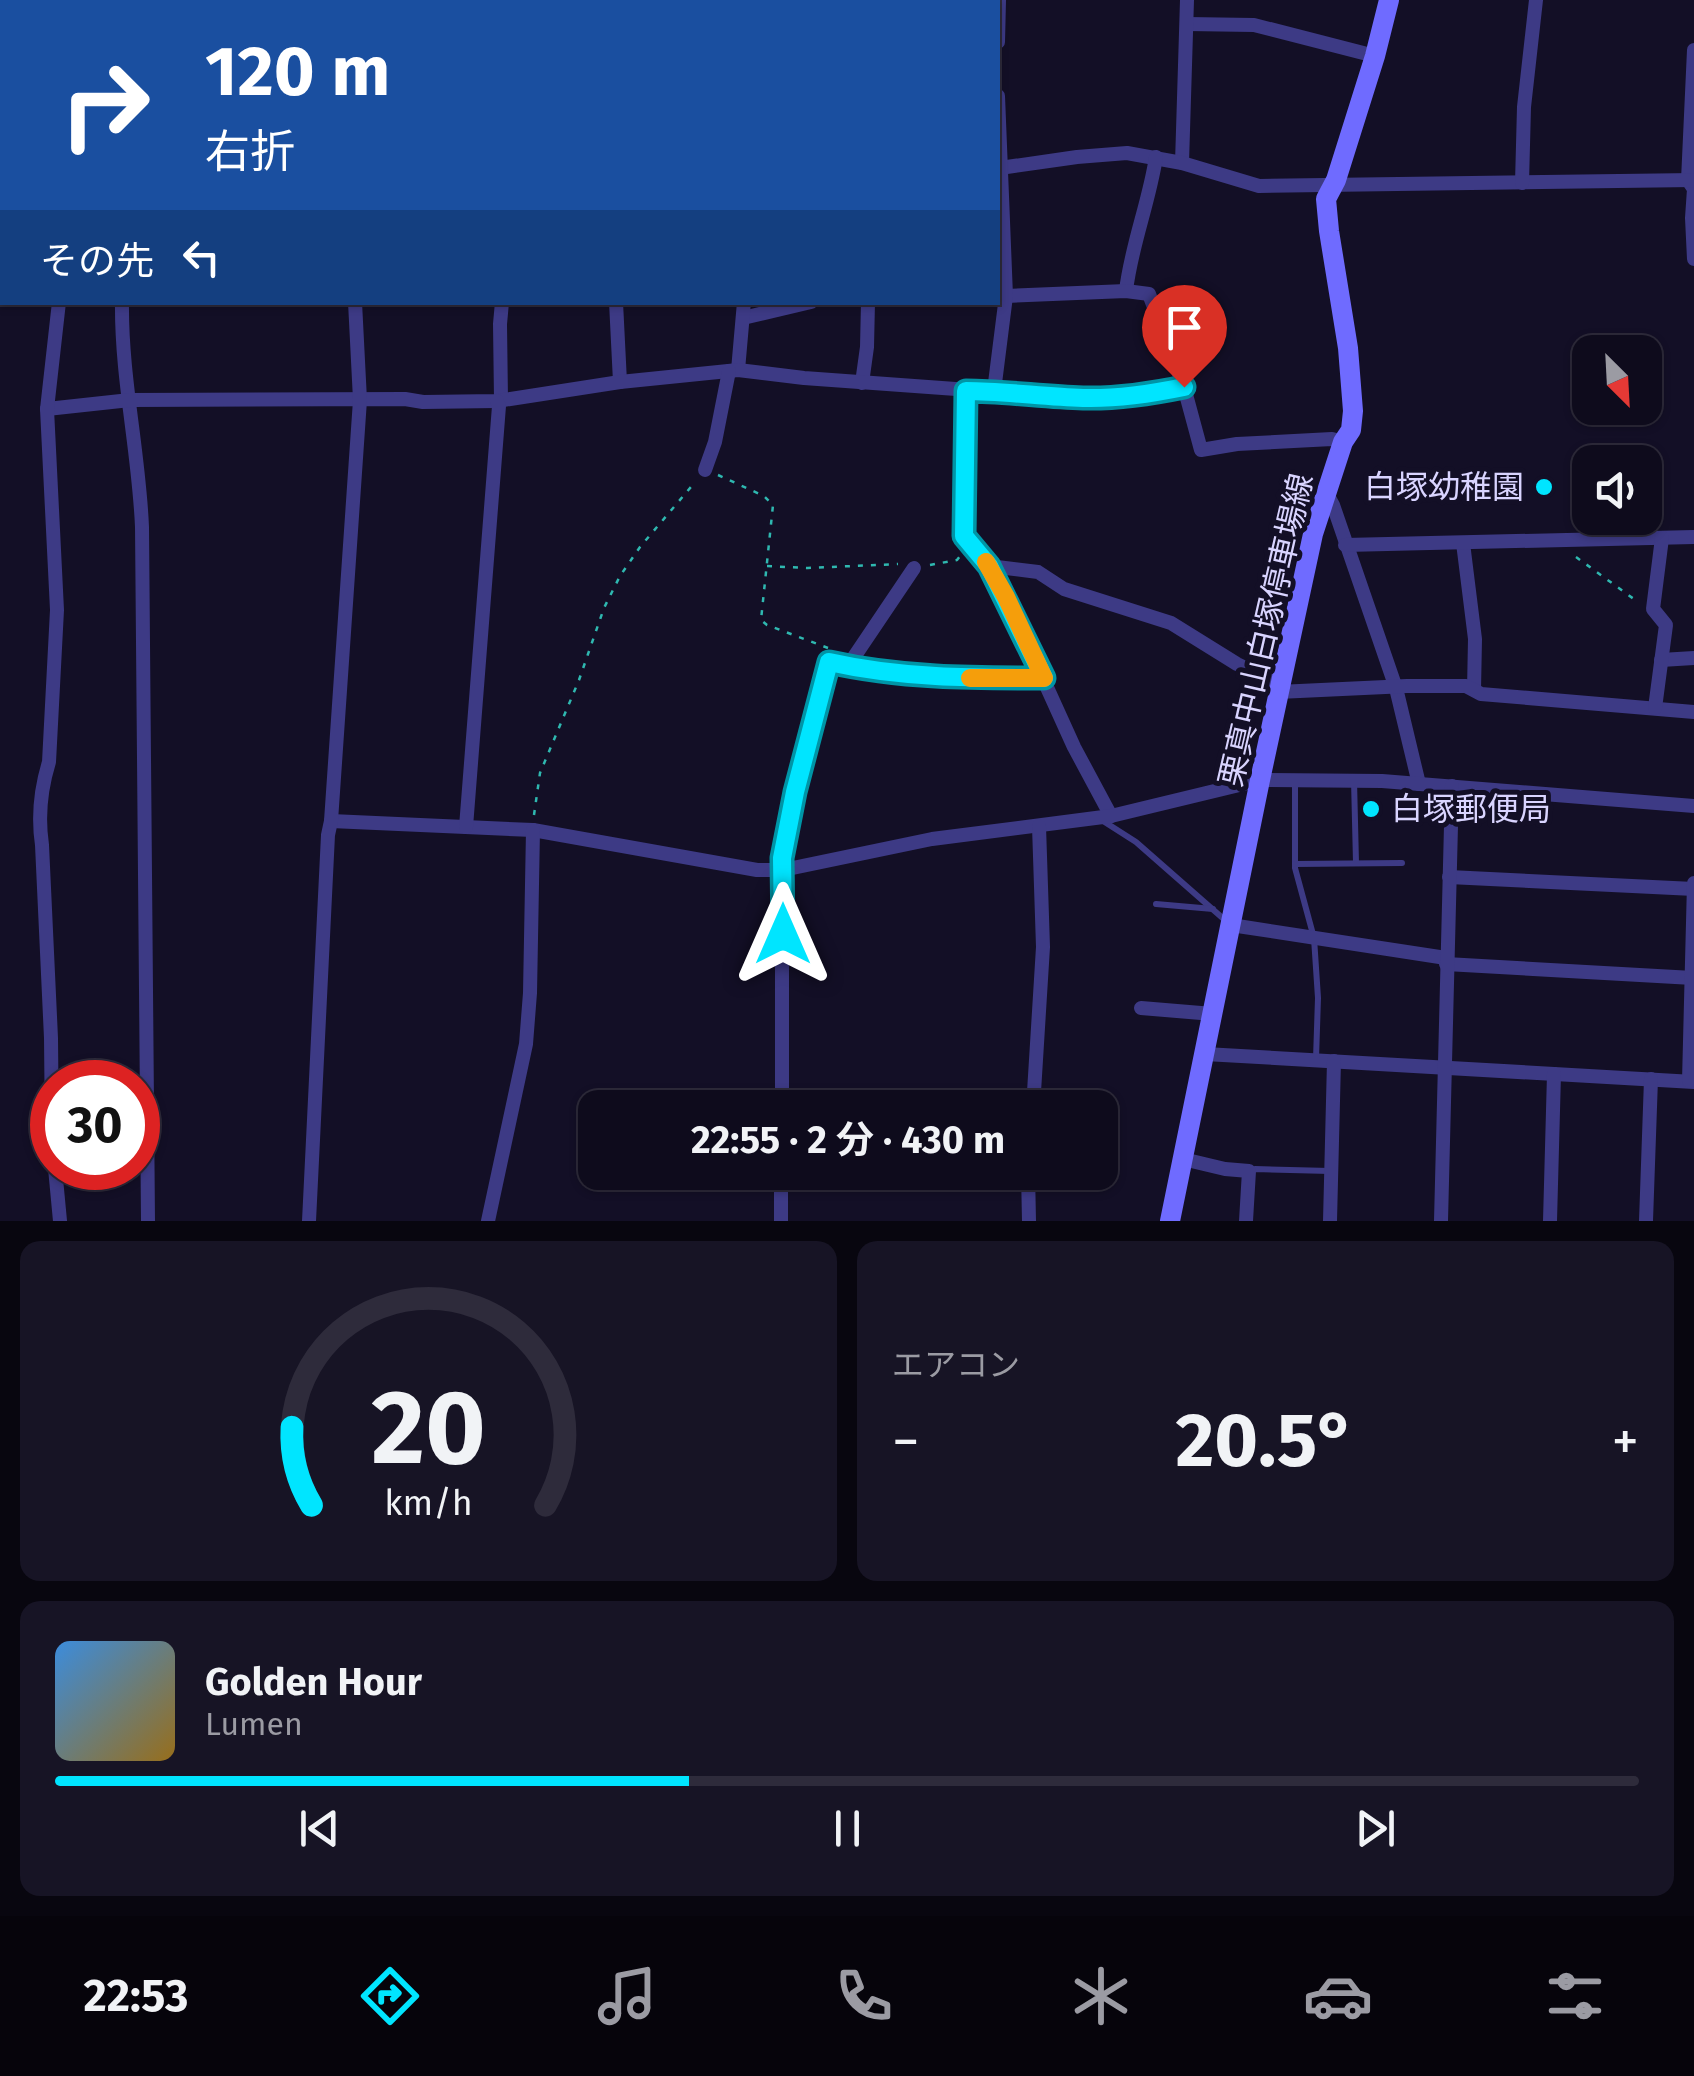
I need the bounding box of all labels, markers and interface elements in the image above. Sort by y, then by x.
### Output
text: 120 m [205,30,390,114]
icon: right [40,40,170,170]
text: 右折 [205,125,295,179]
icon: left [174,230,229,285]
text: その先 [40,238,154,284]
pin [1142,285,1227,388]
icon: arrive [1157,300,1212,355]
north arrow [1572,335,1662,425]
map controls [1572,335,1662,535]
button: sound [1572,445,1662,535]
place label: 白塚幼稚園 [1364,468,1524,506]
street label: 栗真中山白塚停車場線 [1211,470,1321,790]
marker: 白塚幼稚園 [1533,476,1555,498]
place label: 白塚郵便局 [1391,790,1551,828]
marker: 白塚郵便局 [1360,798,1382,820]
position arrow [731,882,835,986]
speed limit sign: 30 [30,1060,160,1190]
text: 22:55 · 2 分 · 430 m [691,1117,1005,1163]
text: エアコン [892,1346,1020,1384]
text: 20 [371,1366,486,1491]
text: 20.5° [1176,1396,1356,1486]
text: − [892,1409,920,1475]
text: + [1612,1409,1639,1475]
text: km/h [384,1482,473,1524]
text: Golden Hour [205,1659,422,1705]
text: Lumen [205,1705,303,1743]
icon: previous [292,1801,347,1856]
icon: pause [820,1801,875,1856]
icon: next [1348,1801,1403,1856]
icon: directions [355,1961,425,2031]
icon: music [592,1961,662,2031]
icon: phone [829,1961,899,2031]
icon: climate [1066,1961,1136,2031]
icon: car [1303,1961,1373,2031]
icon: filters [1540,1961,1610,2031]
text: 22:53 [84,1969,188,2023]

